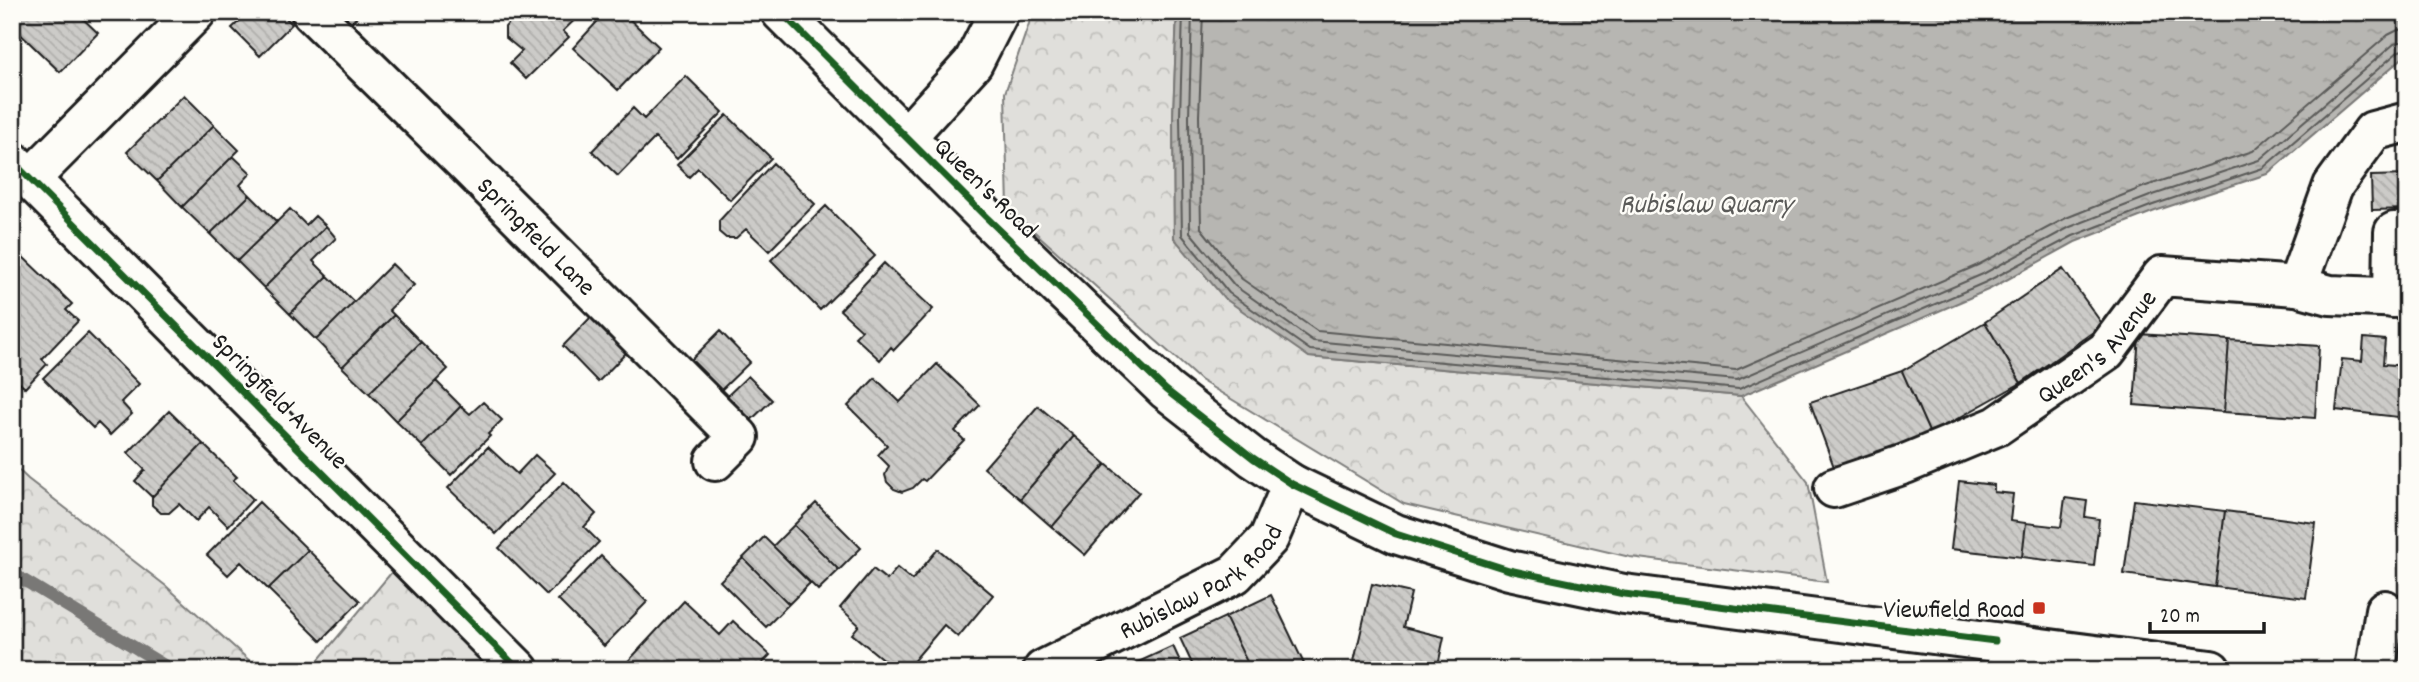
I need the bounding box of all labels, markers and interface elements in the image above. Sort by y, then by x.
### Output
street label: Queen's Road [924,130,1045,249]
street label: Springfield Lane [467,170,603,306]
water label: Rubislaw Quarry [1620,187,1796,227]
street label: Queen's Avenue [2031,283,2168,415]
street label: Springfield Avenue [202,326,355,479]
street label: Rubislaw Park Road [1114,520,1294,651]
scale bar [2150,591,2263,635]
place label: Viewfield Road [1883,593,2025,630]
marker: Viewfield Road [2031,600,2047,616]
text: 20 m [2160,603,2200,633]

